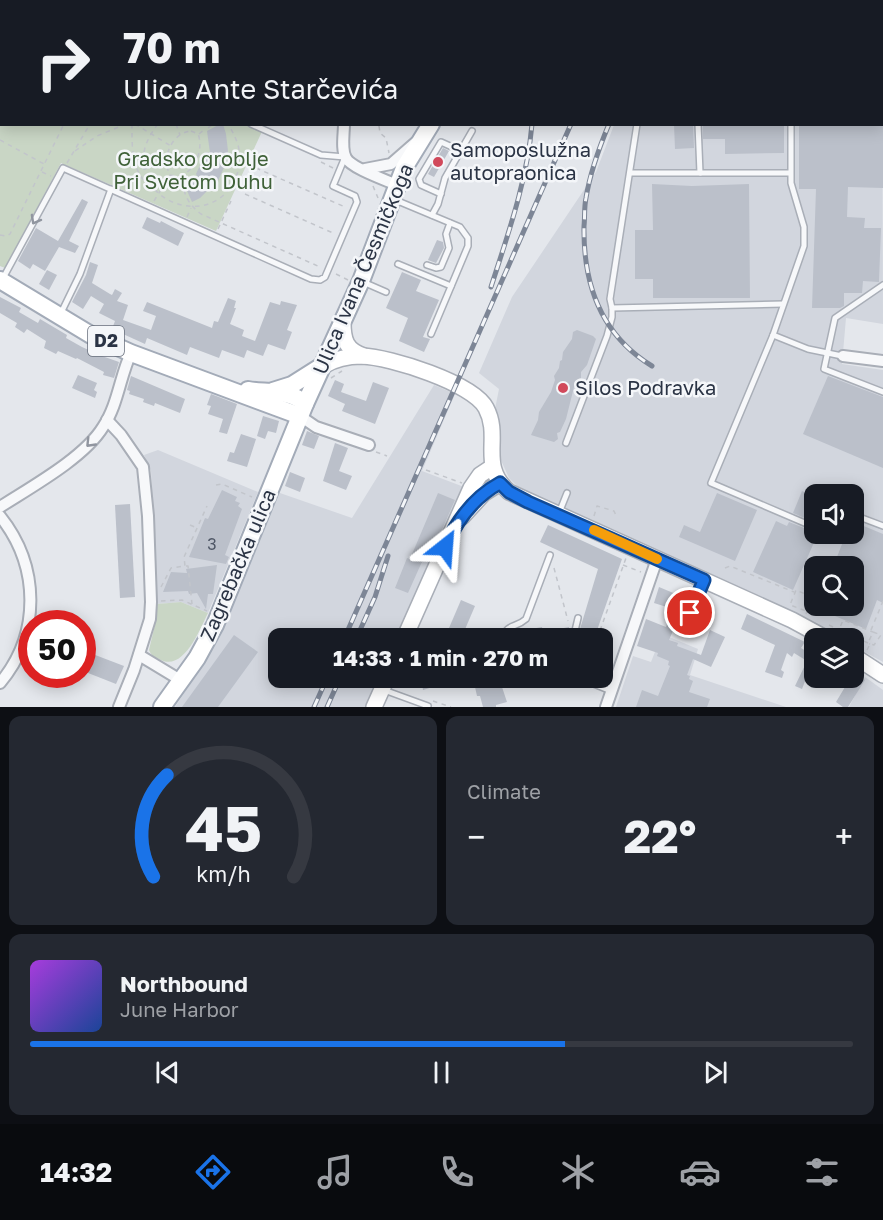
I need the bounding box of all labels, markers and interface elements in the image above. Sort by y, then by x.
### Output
text: 70 m [123,22,220,72]
icon: right [24,24,102,102]
text: Ulica Ante Starčevića [123,73,398,105]
place label: Samoposlužna autopraonica [450,137,591,184]
park label: Gradsko groblje Pri Svetom Duhu [113,146,273,193]
marker: Samoposlužna autopraonica [431,155,445,169]
street label: Ulica Ivana Česmičkoga [307,160,417,378]
one-way arrow [31,214,42,224]
road number: D2 [88,326,124,356]
place label: Silos Podravka [575,375,716,399]
marker: Silos Podravka [556,381,570,395]
one-way arrow [86,435,97,446]
map controls [804,484,864,688]
button: sound [804,484,864,544]
street label: Zagrebačka ulica [194,485,280,644]
position arrow [413,515,477,579]
house number: 3 [207,534,217,554]
button: search [804,556,864,616]
pin [664,587,715,638]
icon: arrive [673,596,706,629]
speed limit sign: 50 [18,610,96,688]
button: layers [804,628,864,688]
text: 14:33 · 1 min · 270 m [333,644,548,671]
text: Climate [467,779,541,803]
text: 45 [184,790,262,865]
text: 22° [624,809,696,863]
text: − [467,817,485,856]
text: + [835,817,853,856]
text: km/h [196,862,250,888]
text: Northbound [120,970,248,997]
text: June Harbor [120,997,239,1021]
icon: previous [151,1056,184,1089]
icon: pause [425,1056,458,1089]
icon: next [699,1056,732,1089]
icon: directions [192,1151,234,1193]
icon: music [314,1151,356,1193]
icon: phone [436,1151,478,1193]
icon: climate [557,1151,599,1193]
icon: car [679,1151,721,1193]
icon: filters [801,1151,843,1193]
text: 14:32 [40,1156,112,1188]

